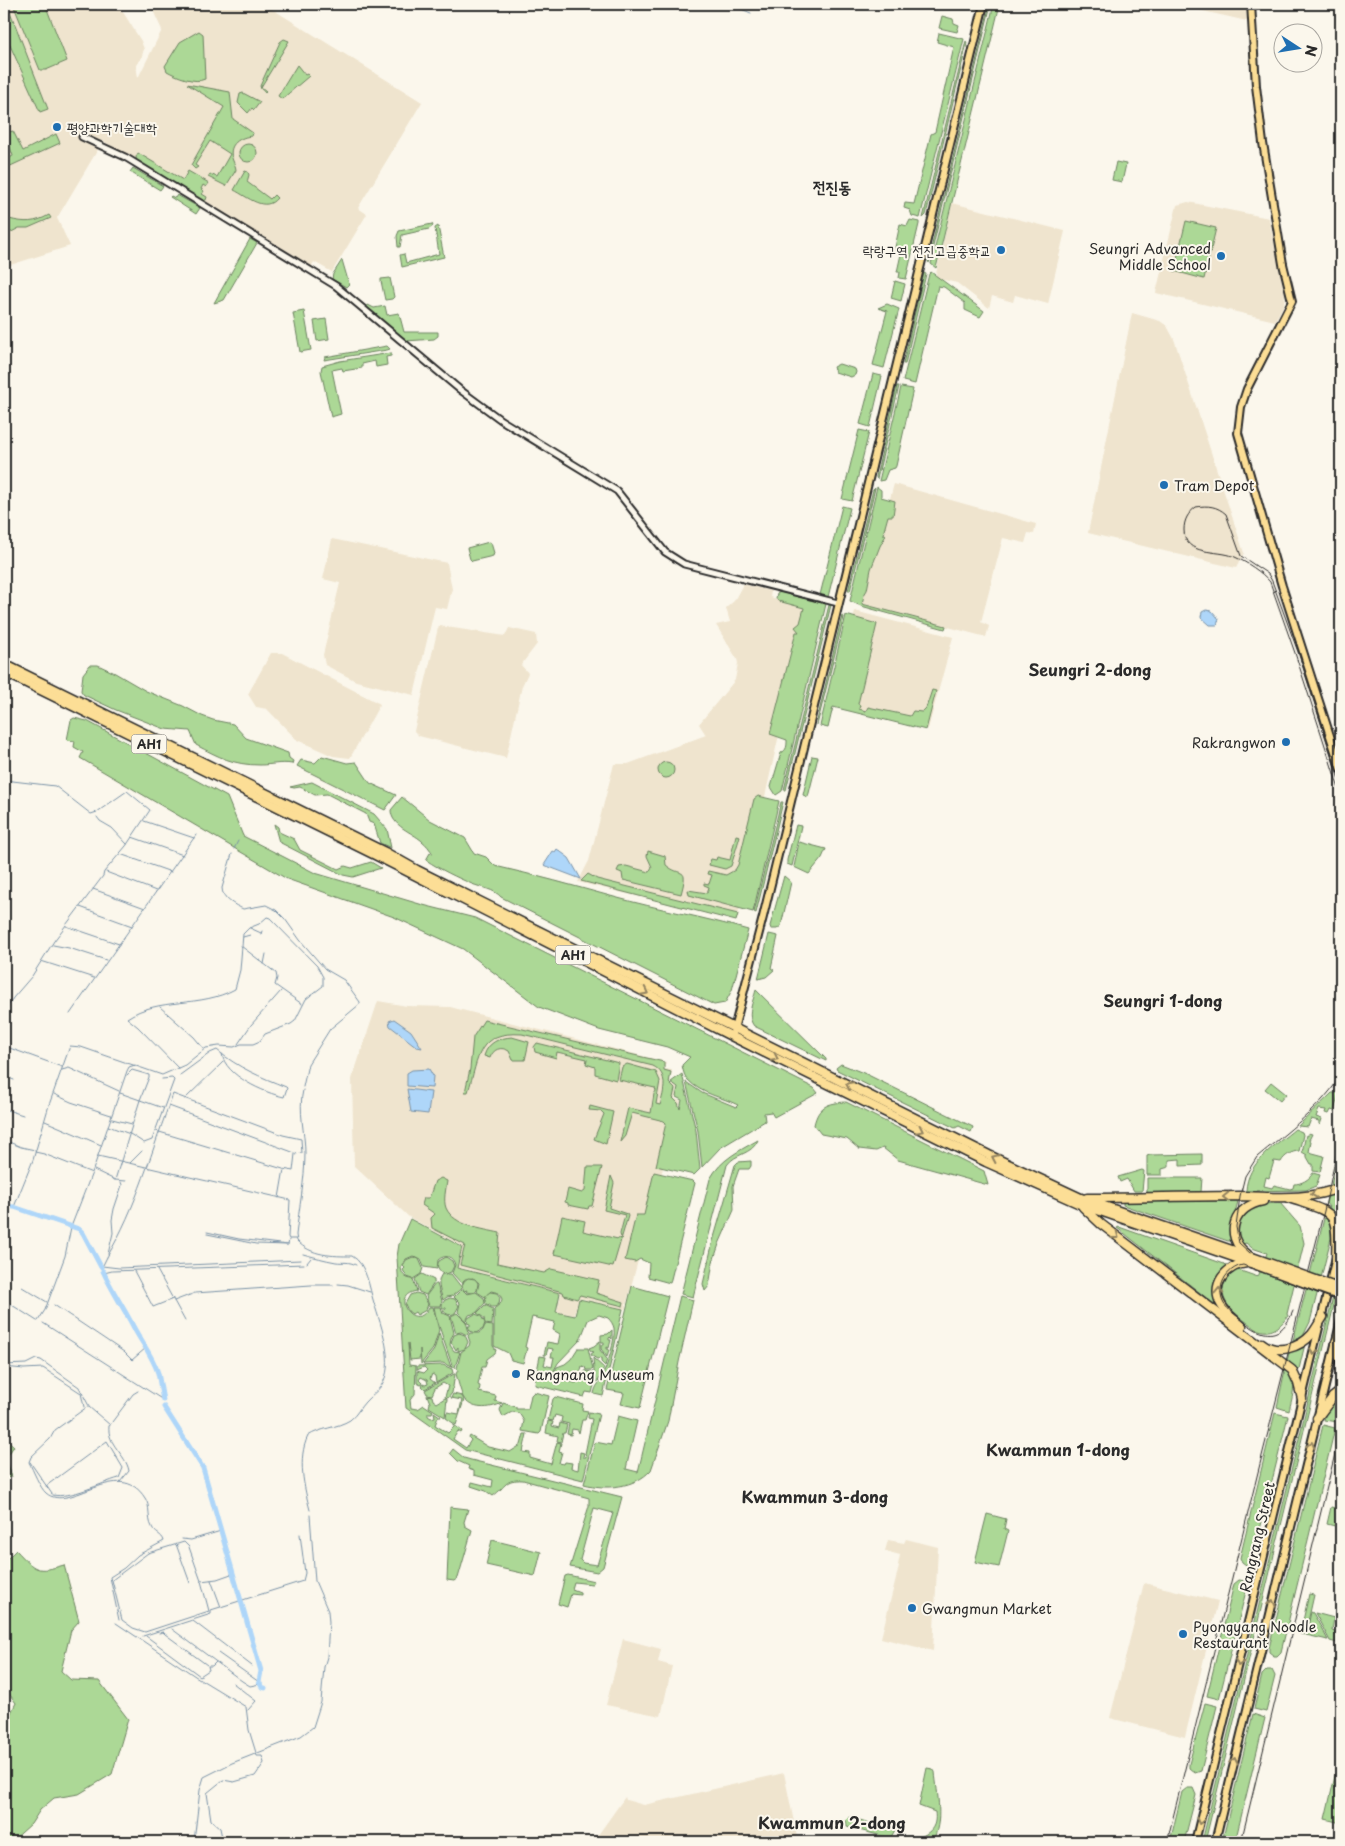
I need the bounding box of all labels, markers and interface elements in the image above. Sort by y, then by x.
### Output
north arrow [1272,22,1322,72]
text: N [1300,43,1323,58]
place label: 평양과학기술대학 [67,117,157,138]
marker: 평양과학기술대학 [51,121,63,133]
district label: 전진동 [813,174,851,198]
place label: Seungri Advanced Middle School [1089,238,1211,275]
place label: 락랑구역 전진고급중학교 [863,240,991,261]
marker: 락랑구역 전진고급중학교 [995,244,1007,256]
marker: Seungri Advanced Middle School [1215,250,1227,262]
place label: Tram Depot [1174,475,1255,496]
marker: Tram Depot [1158,479,1170,491]
district label: Seungri 2-dong [1028,657,1152,681]
place label: Rakrangwon [1192,732,1276,753]
road number: AH1 [132,734,166,754]
marker: Rakrangwon [1280,736,1292,748]
road number: AH1 [556,946,590,964]
one-way arrow [640,986,649,996]
district label: Seungri 1-dong [1103,988,1223,1012]
one-way arrow [770,1051,779,1062]
one-way arrow [846,1081,855,1091]
one-way arrow [915,1124,924,1134]
one-way arrow [991,1153,1000,1164]
one-way arrow [1310,1188,1318,1199]
one-way arrow [1222,1192,1230,1202]
one-way arrow [1110,1230,1119,1238]
one-way arrow [1214,1286,1225,1294]
one-way arrow [1309,1348,1320,1357]
place label: Rangnang Museum [526,1364,655,1385]
marker: Rangnang Museum [510,1368,522,1380]
district label: Kwammun 1-dong [986,1437,1130,1461]
one-way arrow [1305,1440,1316,1449]
street label: Rangrang Street [1234,1479,1280,1594]
district label: Kwammun 3-dong [742,1484,889,1508]
place label: Gwangmun Market [922,1598,1052,1619]
one-way arrow [1266,1598,1277,1607]
marker: Gwangmun Market [906,1602,918,1614]
place label: Pyongyang Noodle Restaurant [1193,1616,1317,1653]
marker: Pyongyang Noodle Restaurant [1177,1628,1189,1640]
one-way arrow [1234,1659,1245,1668]
one-way arrow [1228,1756,1239,1765]
district label: Kwammun 2-dong [758,1810,906,1834]
one-way arrow [1195,1816,1206,1825]

